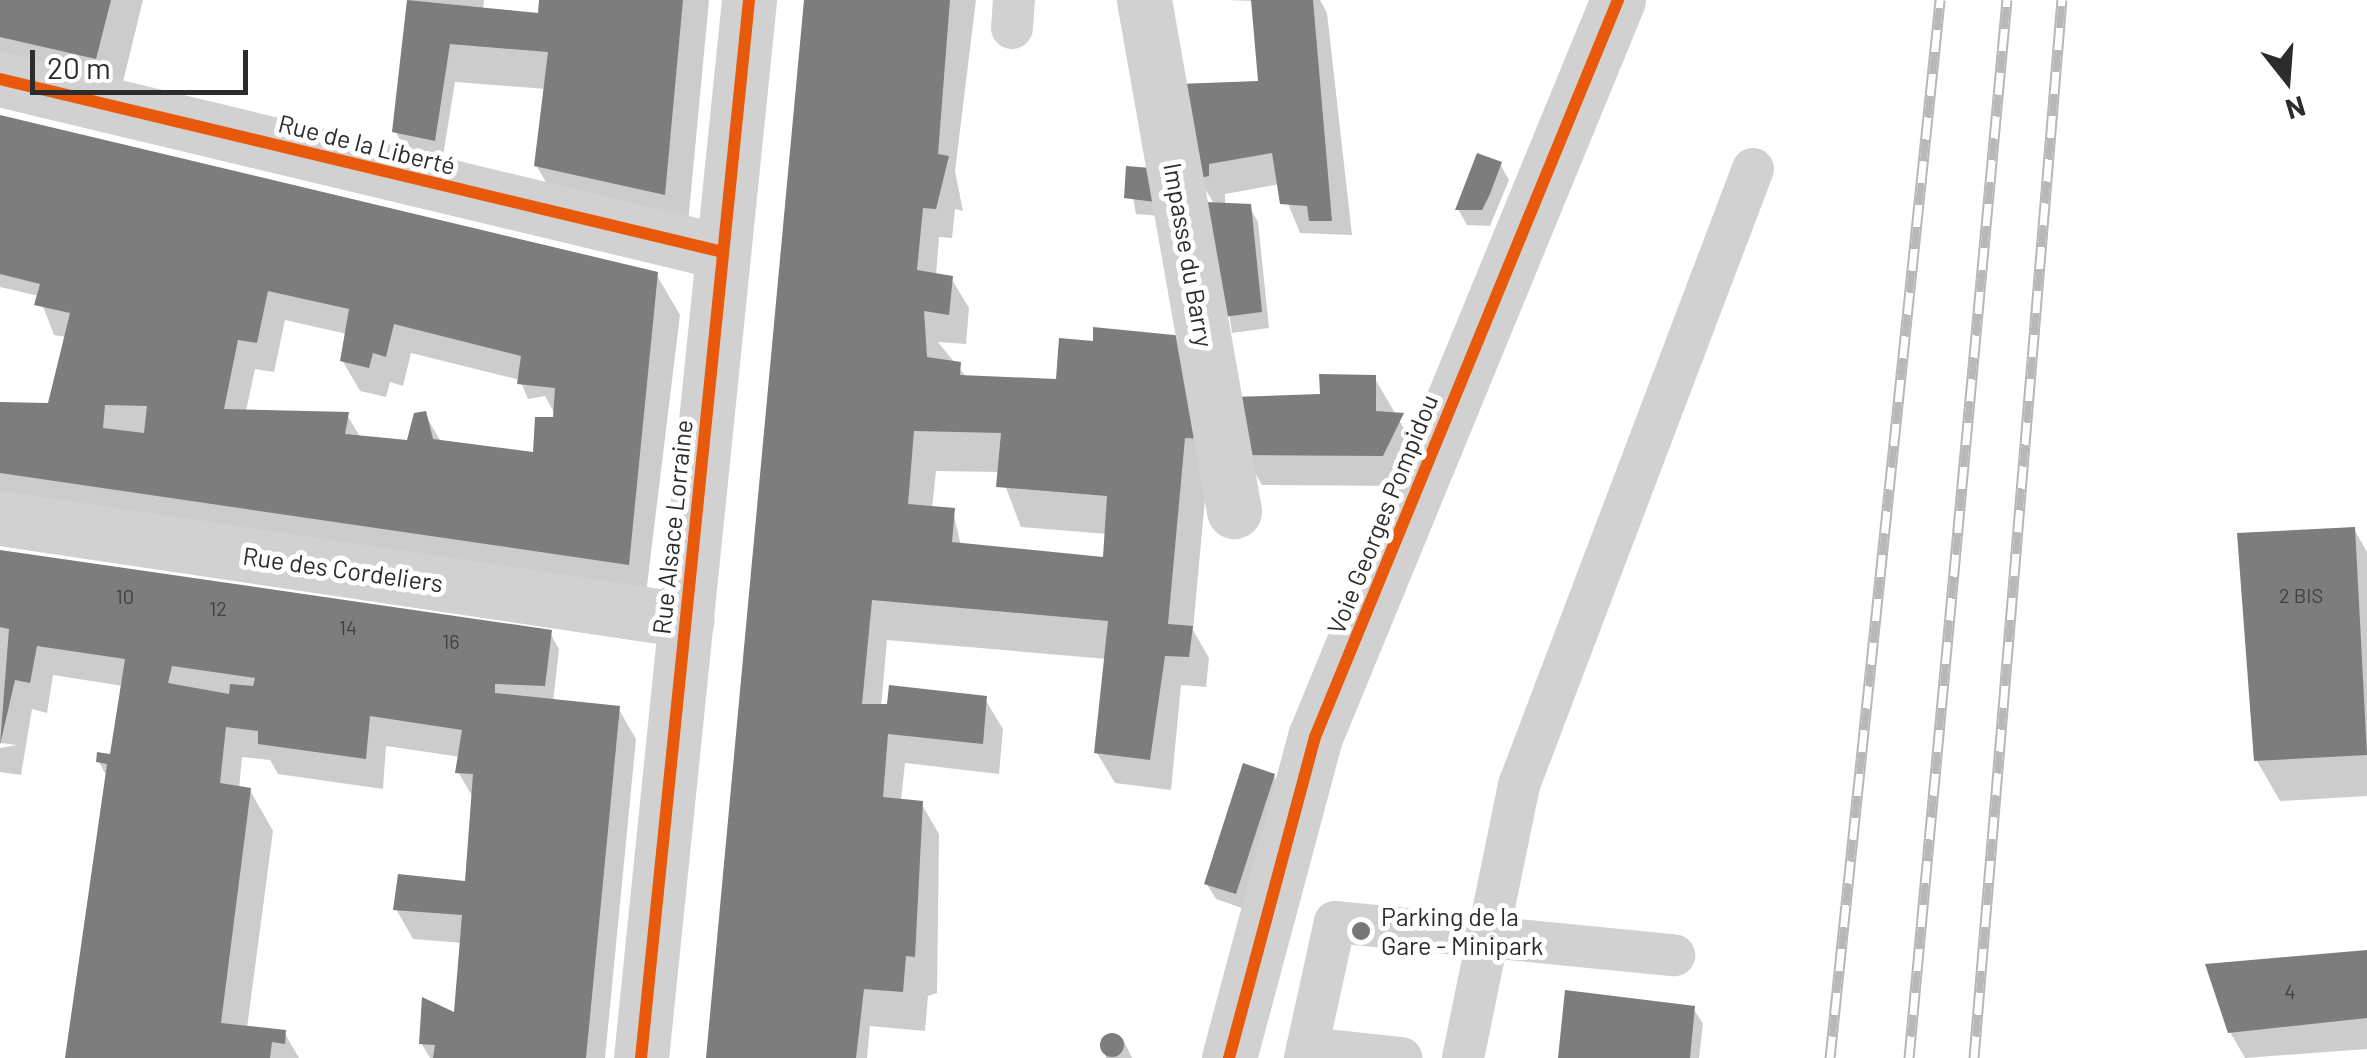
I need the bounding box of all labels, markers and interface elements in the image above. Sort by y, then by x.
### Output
scale bar [35,30,252,92]
north arrow [2237,30,2337,130]
text: 20 m [47,49,111,85]
text: N [2282,90,2310,128]
street label: Rue de la Liberté [275,108,459,180]
street label: Impasse du Barry [1158,161,1220,349]
street label: Voie Georges Pompidou [1320,390,1444,638]
street label: Rue Alsace Lorraine [646,418,698,636]
street label: Rue des Cordeliers [241,540,445,598]
house number: 2 BIS [2279,583,2323,607]
house number: 10 [116,584,134,608]
house number: 12 [209,596,227,620]
house number: 14 [339,615,357,639]
house number: 16 [442,629,460,653]
place label: Parking de la Gare - Minipark [1381,902,1543,961]
marker: Parking de la Gare - Minipark [1350,920,1372,942]
house number: 4 [2284,979,2296,1003]

